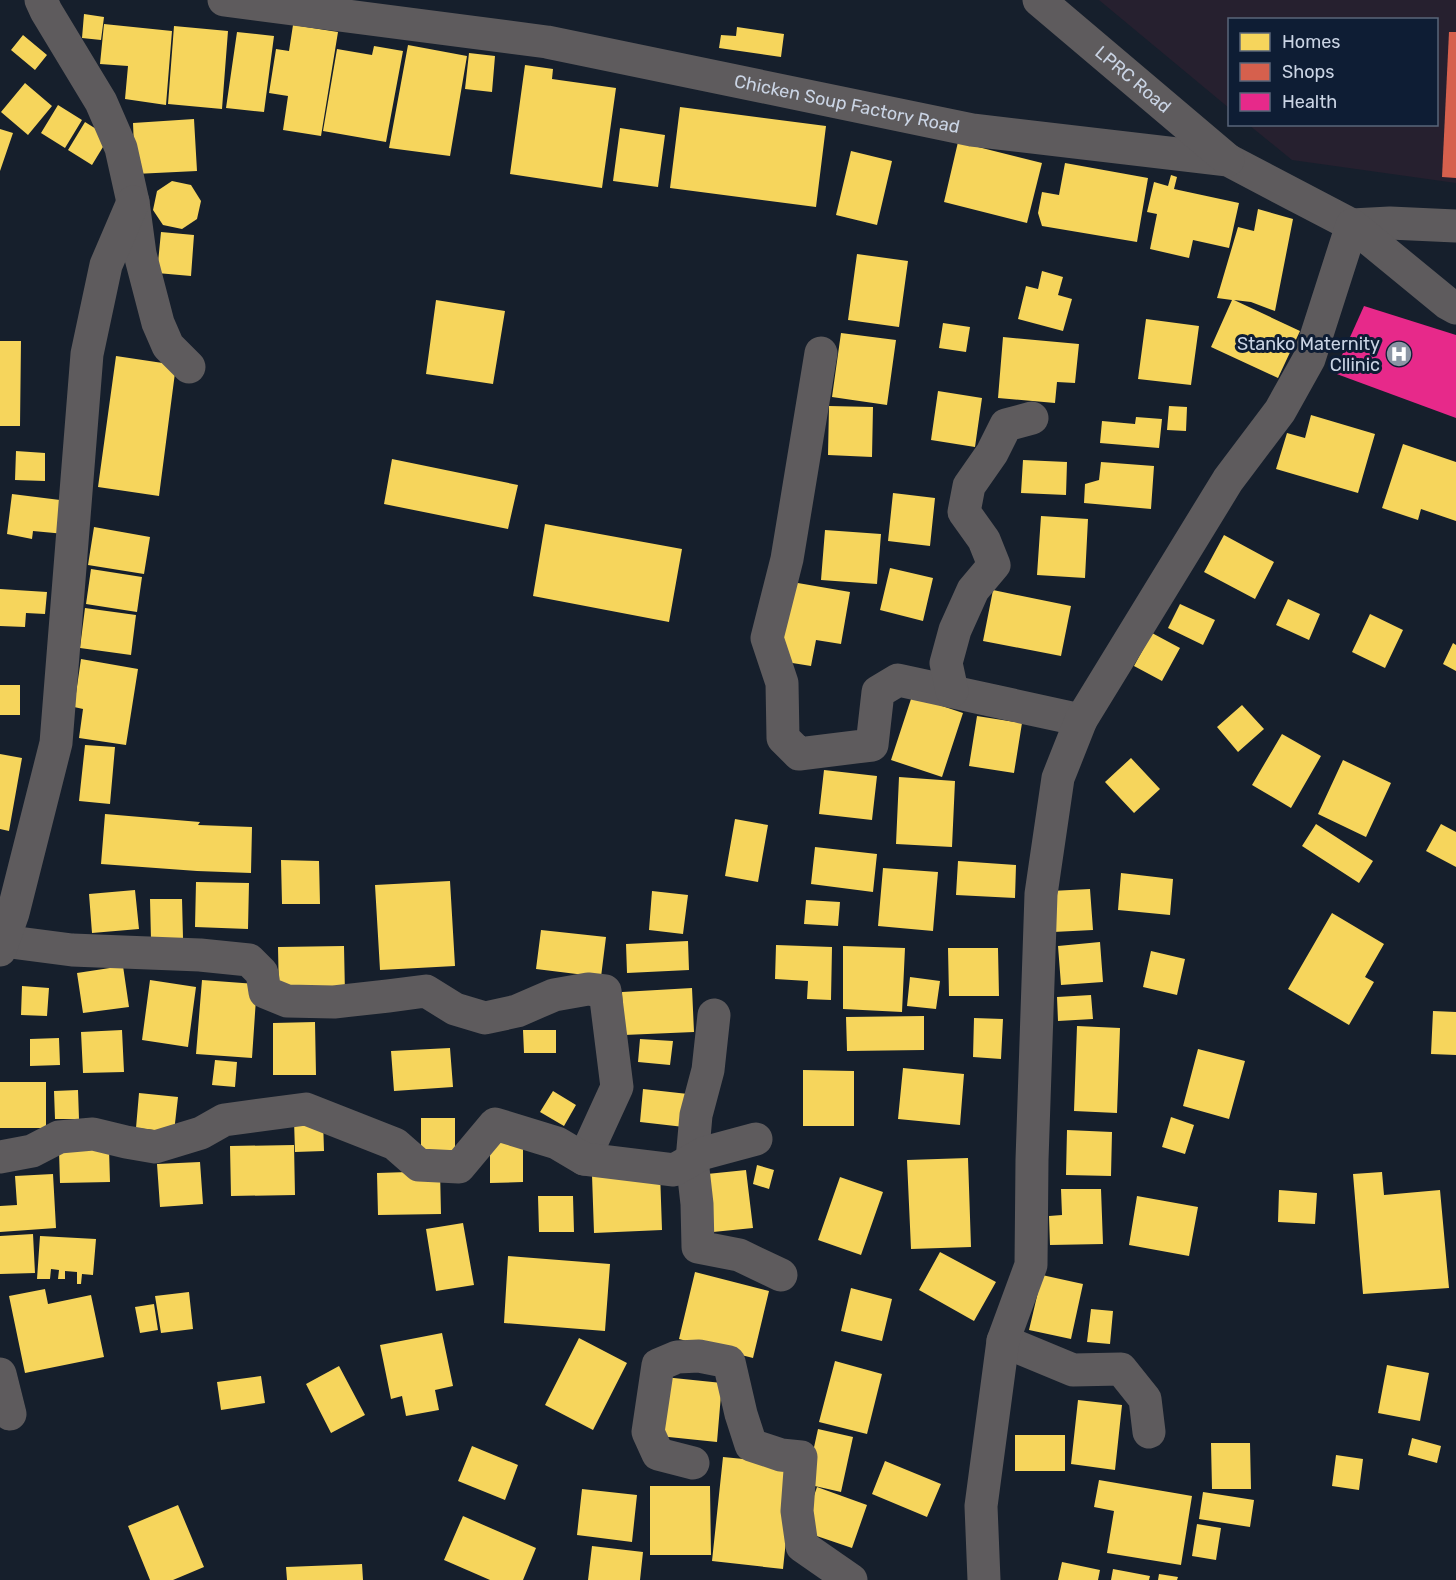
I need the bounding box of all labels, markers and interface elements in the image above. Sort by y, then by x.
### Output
legend [1228,18,1438,126]
text: Homes [1282,31,1340,53]
street label: LPRC Road [1090,41,1175,118]
text: Shops [1282,61,1334,83]
street label: Chicken Soup Factory Road [732,70,962,138]
text: Health [1282,91,1337,113]
place label: Stanko Maternity Cllinic [1237,333,1380,376]
hospital icon: Stanko Maternity Cllinic [1384,339,1414,369]

